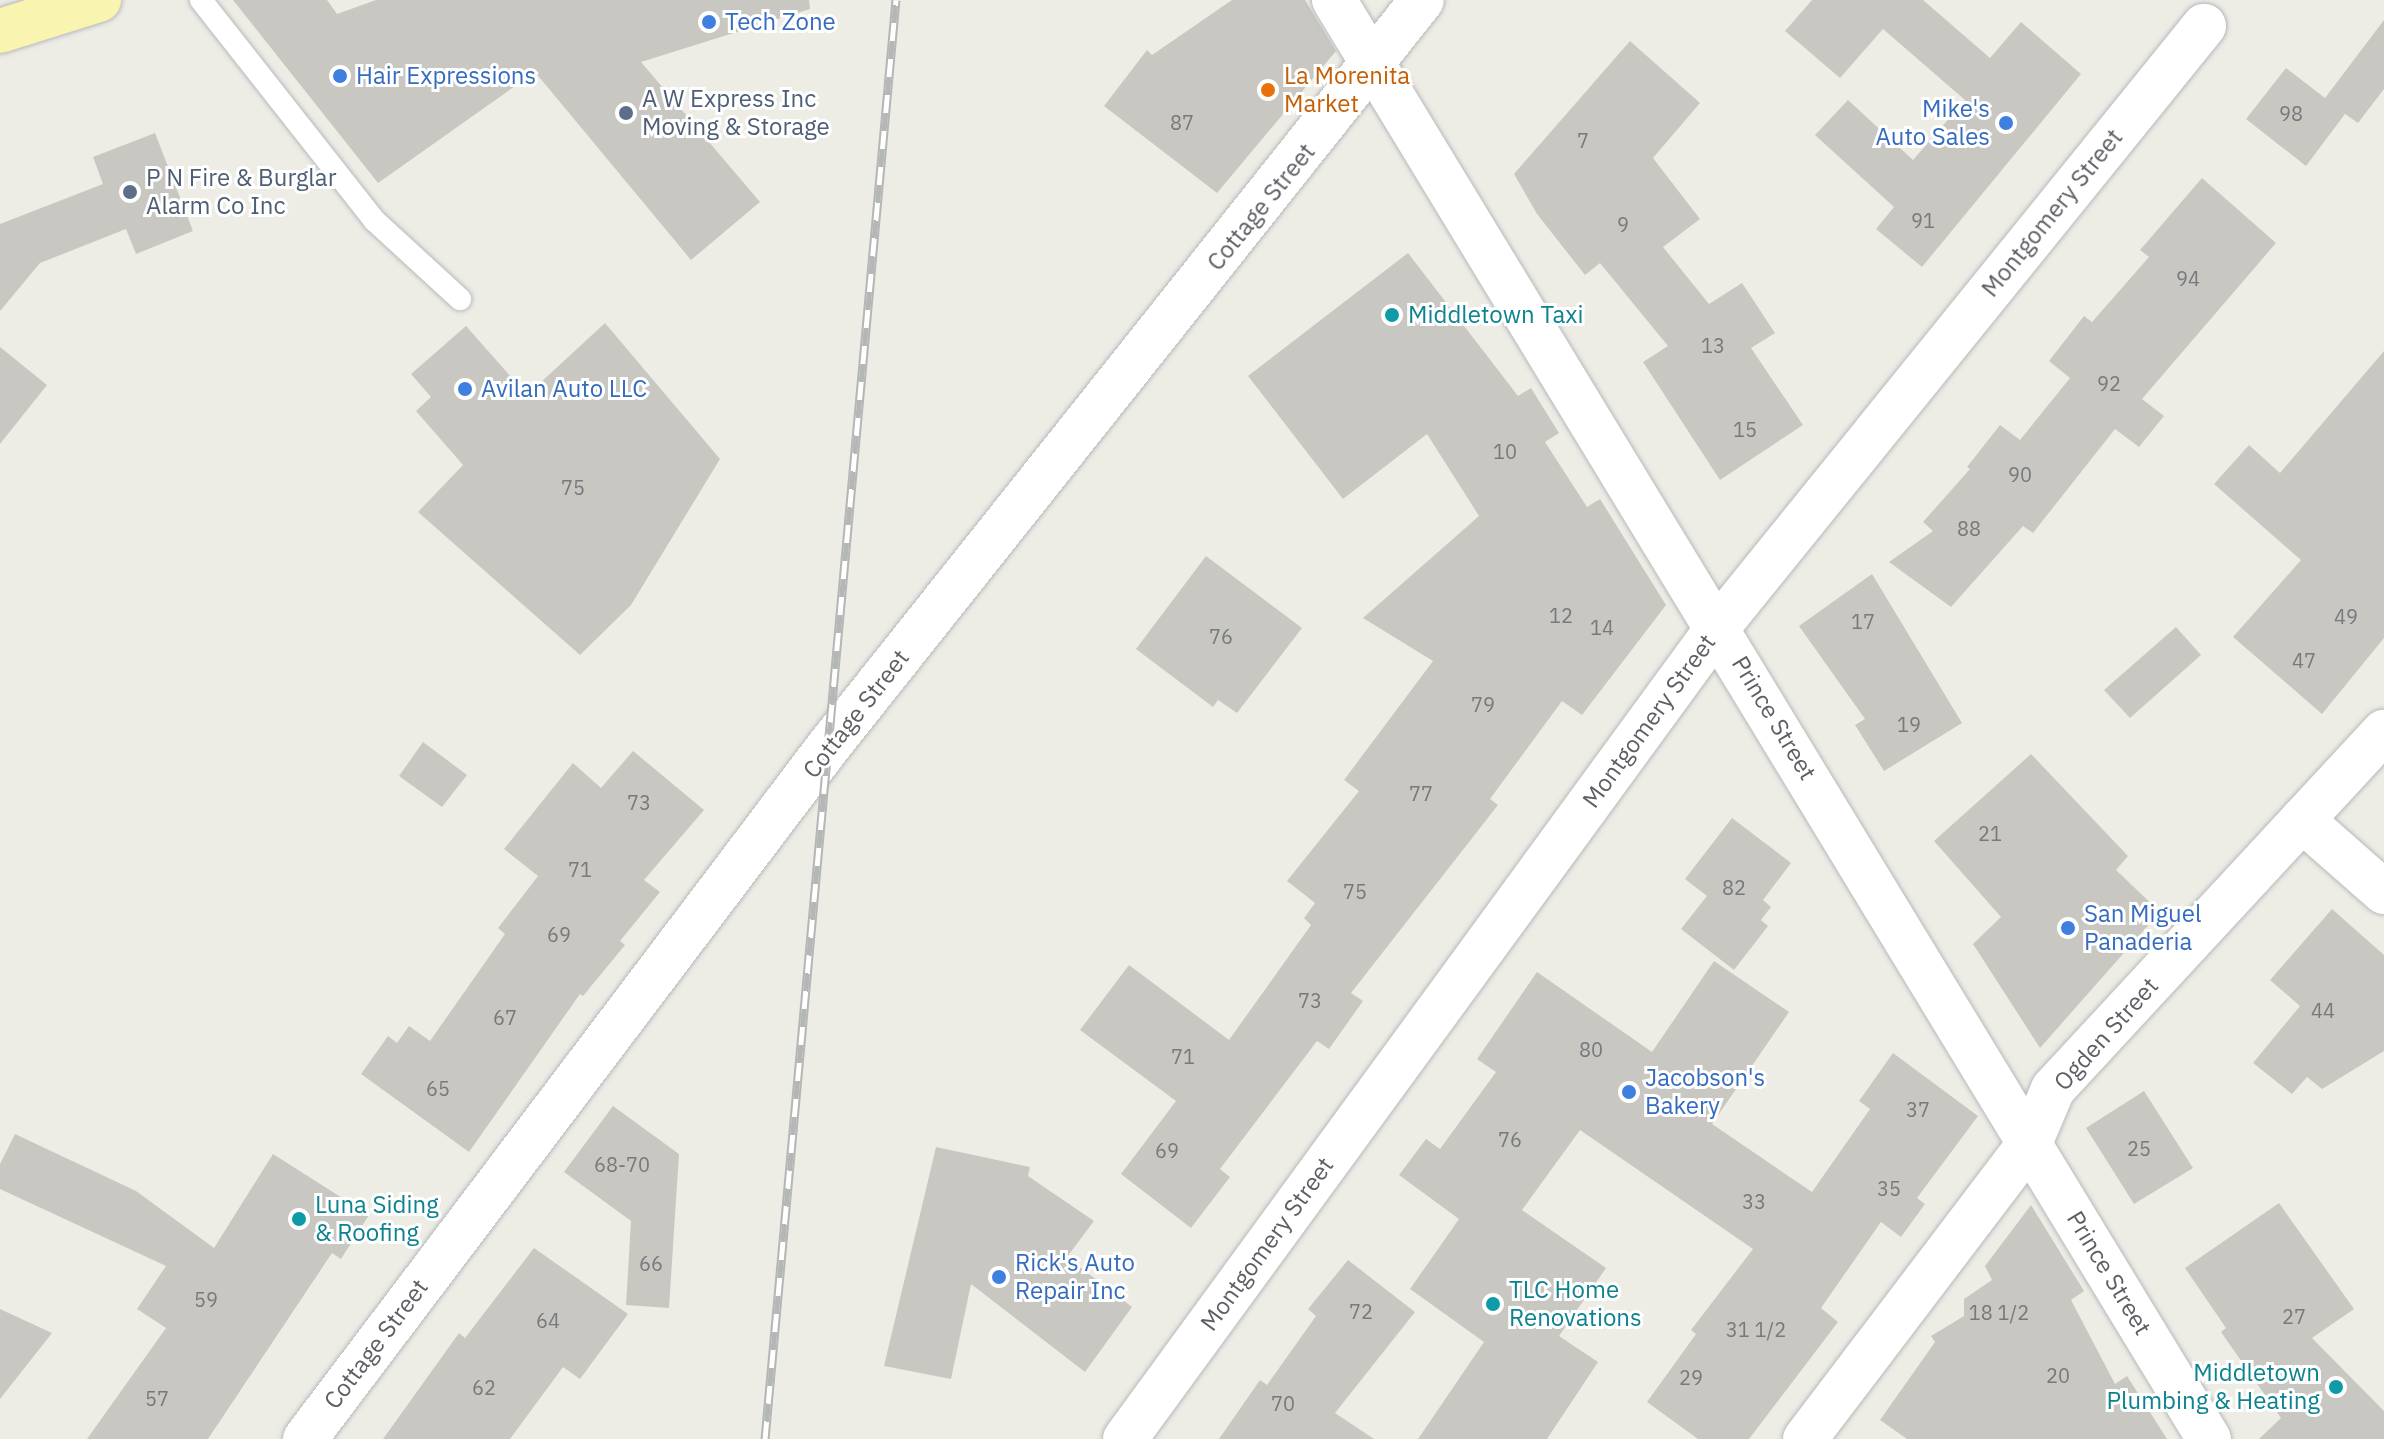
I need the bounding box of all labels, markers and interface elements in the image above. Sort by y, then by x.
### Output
place label: Tech Zone [725,8,836,36]
marker: Tech Zone [700,13,718,31]
place label: Hair Expressions [356,62,536,90]
place label: La Morenita Market [1284,62,1410,118]
marker: Hair Expressions [331,67,349,85]
marker: La Morenita Market [1259,81,1277,99]
place label: A W Express Inc Moving & Storage [642,85,830,141]
place label: Mike's Auto Sales [1875,95,1990,151]
house number: 98 [2279,101,2303,125]
marker: A W Express Inc Moving & Storage [617,104,635,122]
house number: 87 [1170,110,1194,134]
marker: Mike's Auto Sales [1997,114,2015,132]
street label: Montgomery Street [1976,123,2128,303]
house number: 7 [1577,128,1589,152]
street label: Cottage Street [1201,138,1321,276]
place label: P N Fire & Burglar Alarm Co Inc [146,164,336,220]
marker: P N Fire & Burglar Alarm Co Inc [121,183,139,201]
house number: 91 [1911,208,1935,232]
house number: 9 [1617,212,1629,236]
house number: 94 [2176,266,2200,290]
place label: Middletown Taxi [1408,301,1583,329]
marker: Middletown Taxi [1383,306,1401,324]
house number: 13 [1701,333,1725,357]
house number: 92 [2097,371,2121,395]
place label: Avilan Auto LLC [481,375,647,403]
marker: Avilan Auto LLC [456,380,474,398]
house number: 15 [1733,417,1757,441]
house number: 10 [1493,439,1517,463]
house number: 90 [2008,462,2032,486]
house number: 75 [561,475,585,499]
house number: 88 [1957,516,1981,540]
house number: 12 [1549,603,1573,627]
house number: 49 [2334,604,2358,628]
house number: 17 [1851,609,1875,633]
house number: 14 [1590,615,1614,639]
house number: 76 [1209,624,1233,648]
street label: Montgomery Street [1576,629,1722,813]
street label: Cottage Street [797,644,915,784]
house number: 47 [2292,648,2316,672]
street label: Prince Street [1726,651,1822,785]
house number: 79 [1471,692,1495,716]
house number: 19 [1897,712,1921,736]
house number: 77 [1409,781,1433,805]
house number: 73 [627,790,651,814]
house number: 21 [1978,821,2002,845]
house number: 71 [568,857,592,881]
house number: 82 [1722,875,1746,899]
house number: 75 [1343,879,1367,903]
place label: San Miguel Panaderia [2084,900,2201,956]
marker: San Miguel Panaderia [2059,919,2077,937]
house number: 69 [547,922,571,946]
street label: Ogden Street [2048,972,2164,1096]
house number: 73 [1298,988,1322,1012]
house number: 44 [2311,998,2335,1022]
house number: 67 [493,1005,517,1029]
house number: 80 [1579,1037,1603,1061]
house number: 71 [1171,1044,1195,1068]
place label: Jacobson's Bakery [1645,1064,1765,1120]
house number: 65 [426,1076,450,1100]
marker: Jacobson's Bakery [1620,1083,1638,1101]
house number: 37 [1906,1097,1930,1121]
house number: 76 [1498,1127,1522,1151]
house number: 25 [2127,1136,2151,1160]
house number: 69 [1155,1138,1179,1162]
house number: 68-70 [594,1152,650,1176]
street label: Montgomery Street [1194,1152,1340,1336]
house number: 35 [1877,1176,1901,1200]
house number: 33 [1742,1189,1766,1213]
place label: Luna Siding & Roofing [315,1191,439,1247]
street label: Prince Street [2061,1206,2157,1340]
marker: Luna Siding & Roofing [290,1210,308,1228]
place label: Rick's Auto Repair Inc [1015,1249,1135,1305]
house number: 66 [639,1251,663,1275]
marker: Rick's Auto Repair Inc [990,1268,1008,1286]
street label: Cottage Street [318,1273,434,1415]
place label: TLC Home Renovations [1509,1276,1642,1332]
house number: 59 [194,1287,218,1311]
marker: TLC Home Renovations [1484,1295,1502,1313]
house number: 72 [1349,1299,1373,1323]
house number: 18 1/2 [1969,1300,2029,1324]
house number: 27 [2282,1304,2306,1328]
house number: 64 [536,1308,560,1332]
house number: 31 1/2 [1726,1317,1786,1341]
place label: Middletown Plumbing & Heating [2106,1359,2320,1415]
house number: 20 [2046,1363,2070,1387]
house number: 29 [1679,1365,1703,1389]
house number: 62 [472,1375,496,1399]
marker: Middletown Plumbing & Heating [2327,1378,2345,1396]
house number: 57 [145,1386,169,1410]
house number: 70 [1271,1391,1295,1415]

